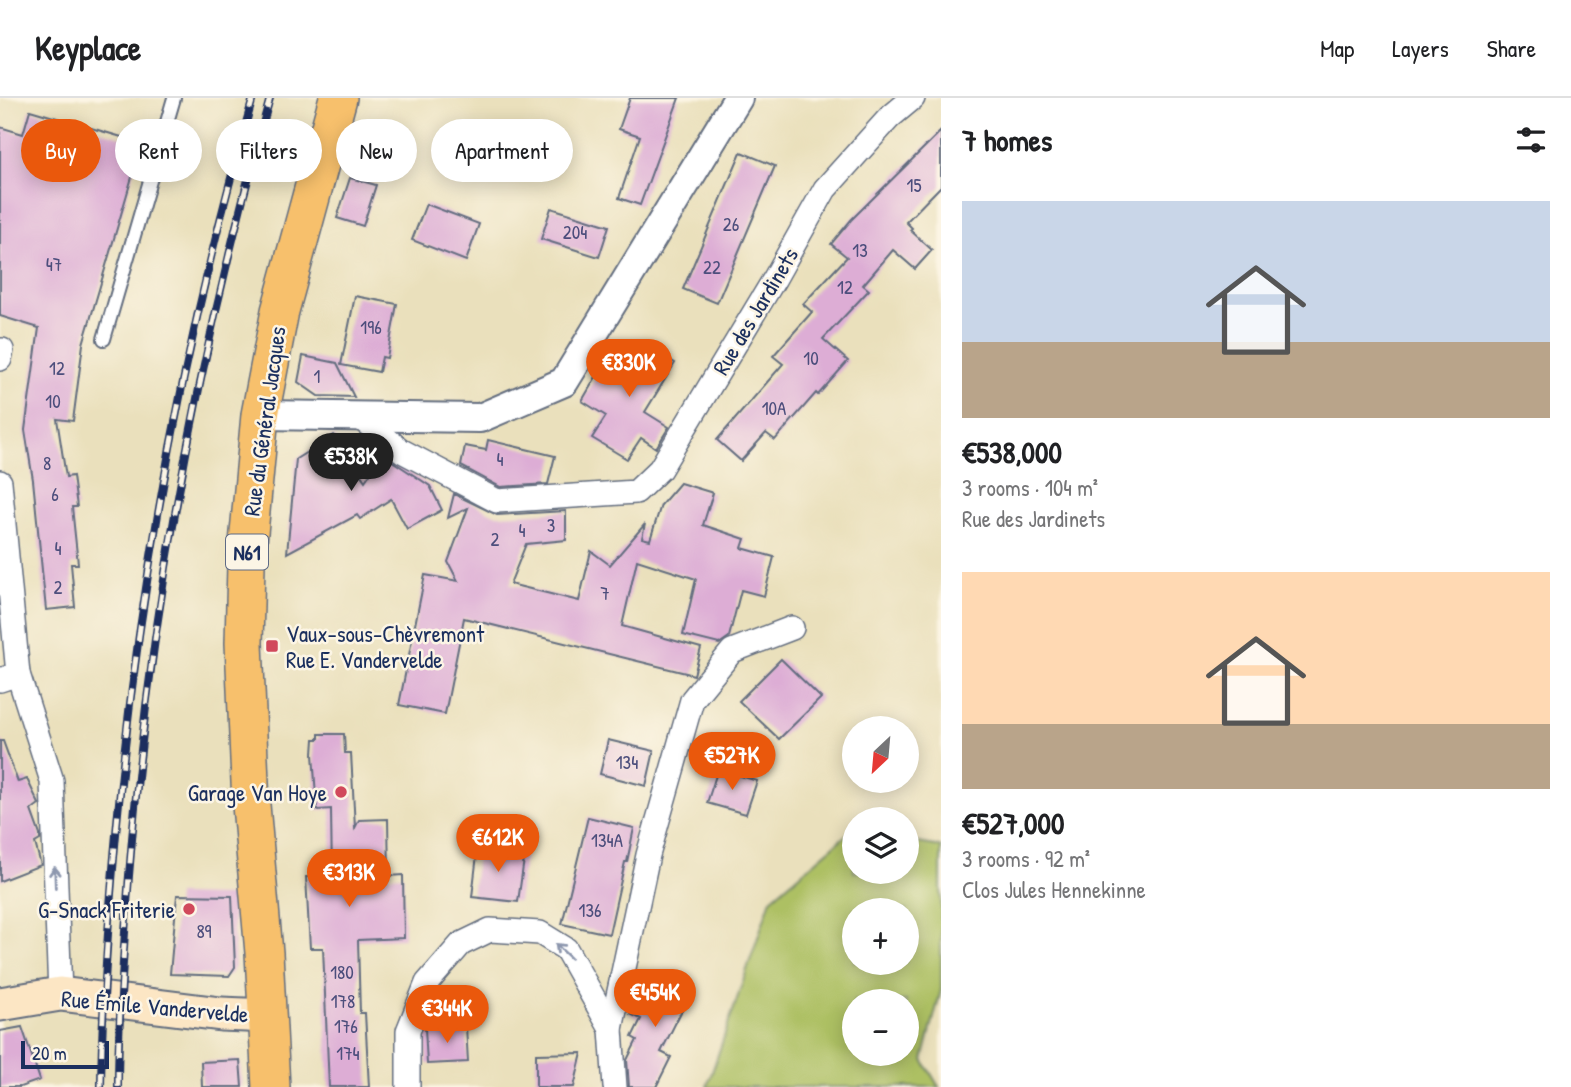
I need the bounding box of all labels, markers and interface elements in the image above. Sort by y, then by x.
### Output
text: Keyplace [35,26,141,70]
text: Map [1320,32,1354,64]
text: Layers [1392,32,1449,64]
text: Share [1487,32,1536,64]
chip: Buy [21,119,101,182]
chip: Rent [115,119,202,182]
chip: Filters [216,119,322,182]
chip: New [336,119,417,182]
chip: Apartment [431,119,573,182]
text: 7 homes [962,120,1052,160]
icon: filters [1512,121,1550,159]
house number: 15 [907,172,921,198]
house number: 26 [723,211,739,237]
house number: 204 [563,219,587,245]
house number: 13 [852,237,868,263]
street label: Rue des Jardinets [705,242,805,380]
icon: home [1193,247,1319,373]
house number: 47 [46,251,62,277]
house number: 22 [703,254,721,280]
house number: 12 [837,274,853,300]
house number: 196 [360,314,382,340]
street label: Rue du Général Jacques [235,324,293,518]
pin: €830K [580,340,678,399]
house number: 10 [803,345,819,371]
text: €830K [602,346,656,377]
house number: 12 [49,355,65,381]
house number: 1 [314,363,321,389]
house number: 10 [45,388,61,414]
house number: 10A [762,395,786,421]
text: €538,000 [962,432,1062,472]
pin: €538K [302,434,400,493]
text: €538K [324,440,378,471]
house number: 4 [496,446,504,472]
house number: 8 [43,450,51,476]
text: 3 rooms · 104 m² [962,472,1098,503]
house number: 6 [51,481,59,507]
text: Rue des Jardinets [962,503,1105,534]
house number: 3 [547,512,555,538]
house number: 4 [518,517,526,543]
house number: 2 [491,526,500,552]
road number: N61 [226,534,268,570]
house number: 4 [54,535,62,561]
house number: 2 [54,574,63,600]
house number: 7 [600,580,610,606]
place label: Vaux-sous-Chèvremont Rue E. Vandervelde [286,618,485,675]
icon: home [1193,618,1319,744]
marker: Vaux-sous-Chèvremont Rue E. Vandervelde [264,638,280,654]
north arrow [842,716,919,793]
map controls [842,716,919,1066]
pin: €527K [683,732,781,792]
text: €527K [705,739,759,770]
house number: 134 [616,749,638,775]
place label: Garage Van Hoye [188,777,327,808]
marker: Garage Van Hoye [333,784,349,800]
text: €527,000 [962,803,1064,843]
button: layers [842,807,919,884]
pin: €612K [449,814,547,874]
text: €612K [472,821,524,852]
house number: 134A [591,827,623,853]
text: 3 rooms · 92 m² [962,843,1090,874]
pin: €313K [300,850,398,909]
text: €313K [323,856,375,887]
one-way arrow [49,866,62,889]
text: Clos Jules Hennekinne [962,874,1146,905]
place label: G-Snack Friterie [38,894,175,925]
house number: 136 [579,897,602,923]
button: + [842,898,919,975]
marker: G-Snack Friterie [181,901,197,917]
house number: 89 [196,918,212,944]
one-way arrow [555,942,572,959]
house number: 180 [330,959,354,985]
pin: €454K [606,970,704,1029]
text: €454K [630,976,680,1007]
street label: Rue Émile Vandervelde [60,982,250,1030]
pin: €344K [398,986,496,1045]
house number: 178 [331,988,355,1014]
button: − [842,989,919,1066]
text: €344K [422,992,472,1023]
house number: 176 [334,1013,358,1039]
scale bar [21,1038,108,1070]
text: 20 m [32,1040,67,1066]
house number: 174 [336,1040,360,1066]

